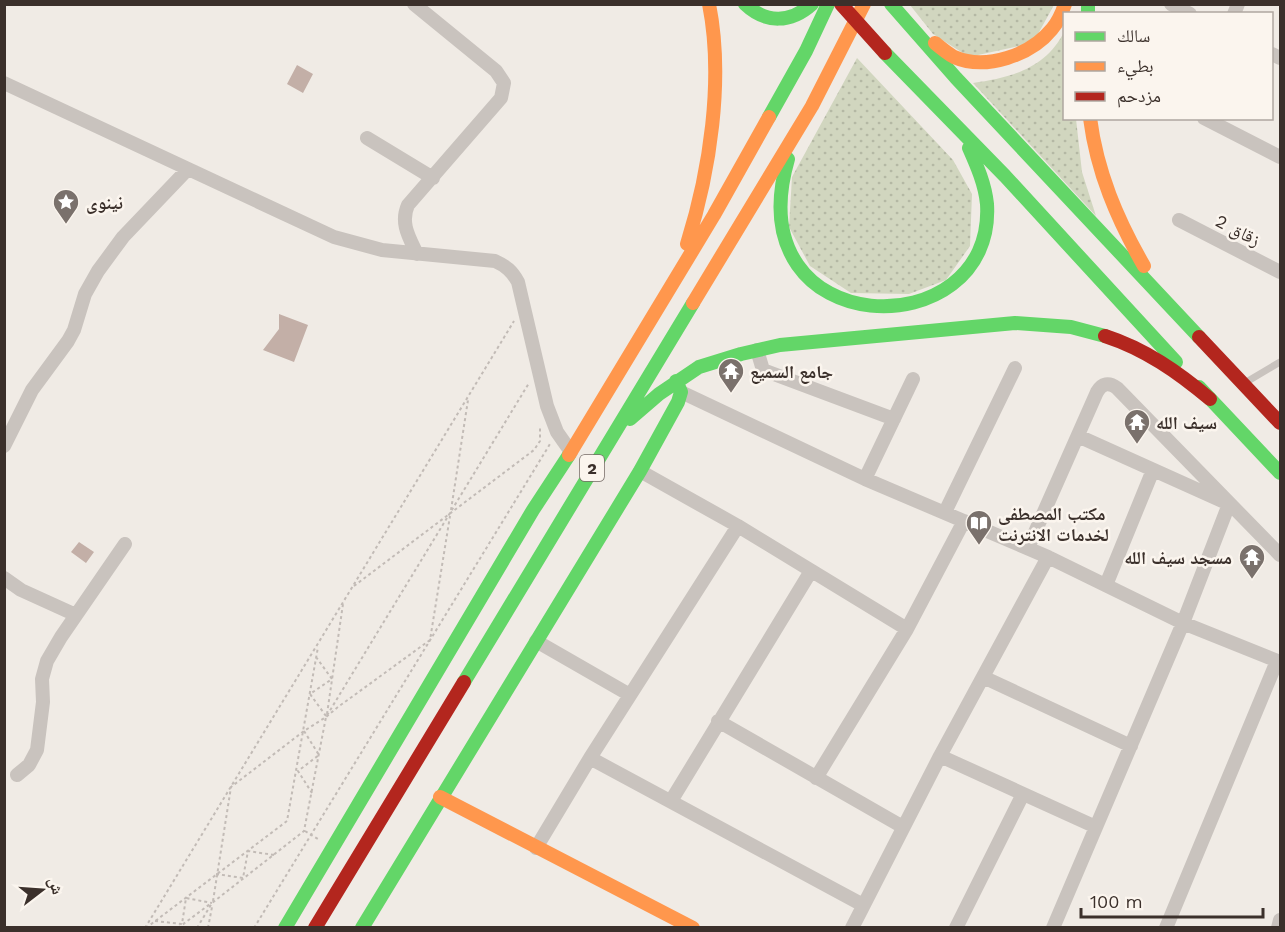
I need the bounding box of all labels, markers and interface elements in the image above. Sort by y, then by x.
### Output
legend [1063,12,1273,120]
text: سالك [1117,25,1150,46]
text: بطيء [1117,55,1154,81]
text: مزدحم [1117,85,1161,108]
place icon: نينوى [51,187,81,225]
place label: نينوى [86,192,123,214]
street label: زقاق 2 [1212,210,1264,251]
temple icon: جامع السميع [716,356,746,394]
place label: جامع السميع [750,361,833,384]
temple icon: سيف الله [1122,407,1152,445]
place label: سيف الله [1156,412,1217,433]
road number: 2 [580,455,604,481]
place label: مكتب المصطفى لخدمات الانترنت [998,503,1109,545]
library icon: مكتب المصطفى لخدمات الانترنت [964,508,994,546]
temple icon: مسجد سيف الله [1237,542,1267,580]
place label: مسجد سيف الله [1124,547,1232,568]
north arrow [12,860,72,920]
text: ش [44,875,67,897]
scale bar [1081,881,1262,919]
text: 100 m [1090,891,1143,912]

